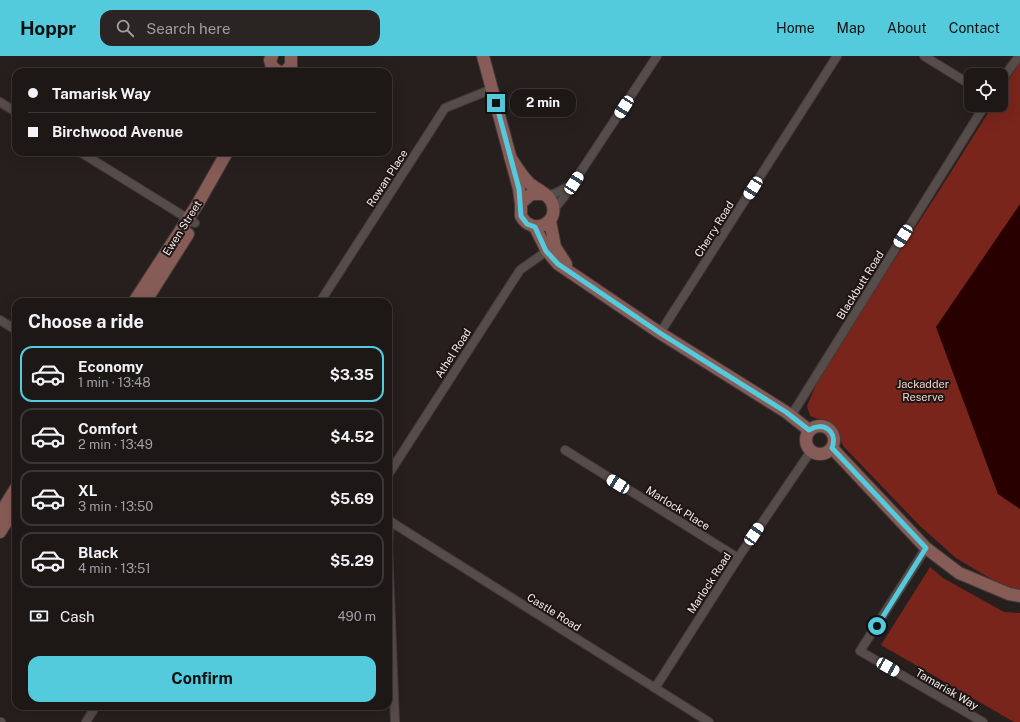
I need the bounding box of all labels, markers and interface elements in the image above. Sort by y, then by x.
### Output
search box [100,10,380,46]
text: Hoppr [20,17,76,39]
icon: search [114,17,136,39]
text: Search here [146,20,230,37]
text: Home [776,20,815,36]
text: Map [837,20,865,36]
text: About [887,20,927,36]
text: Contact [949,20,1000,36]
map controls [964,68,1008,112]
button: locate [964,68,1008,112]
text: Tamarisk Way [52,85,151,102]
callout: 2 min [510,89,576,117]
route end [487,94,505,112]
car [612,94,636,120]
text: 2 min [526,95,560,110]
text: Birchwood Avenue [52,123,183,140]
street label: Rowan Place [364,147,410,209]
car [562,170,586,196]
car [742,175,764,201]
street label: Ewen Street [160,198,204,258]
street label: Cherry Road [692,199,736,259]
car [892,223,914,249]
street label: Blackbutt Road [834,249,886,321]
text: Choose a ride [28,311,144,332]
street label: Athel Road [433,326,473,380]
icon: car [30,356,66,392]
text: Economy [78,358,143,375]
text: $3.35 [330,366,374,383]
text: 1 min · 13:48 [78,375,151,390]
park label: Jackadder Reserve [897,378,949,403]
icon: car [30,418,66,454]
text: Comfort [78,420,138,437]
text: $4.52 [330,428,374,445]
text: 2 min · 13:49 [78,437,153,452]
car [605,473,631,495]
icon: car [30,480,66,516]
text: XL [78,482,97,499]
street label: Marlock Place [644,484,712,532]
text: $5.69 [330,490,374,507]
text: 3 min · 13:50 [78,499,153,514]
car [742,521,766,547]
icon: car [30,542,66,578]
text: Black [78,544,118,561]
street label: Marlock Road [685,550,733,616]
text: $5.29 [330,552,374,569]
text: 4 min · 13:51 [78,561,151,576]
street label: Castle Road [525,591,583,633]
icon: cash [28,605,50,627]
text: Cash [60,608,95,625]
text: 490 m [337,609,376,624]
route start [868,617,886,635]
button: Confirm [28,656,376,702]
car [875,656,901,678]
street label: Tamarisk Way [913,666,981,712]

